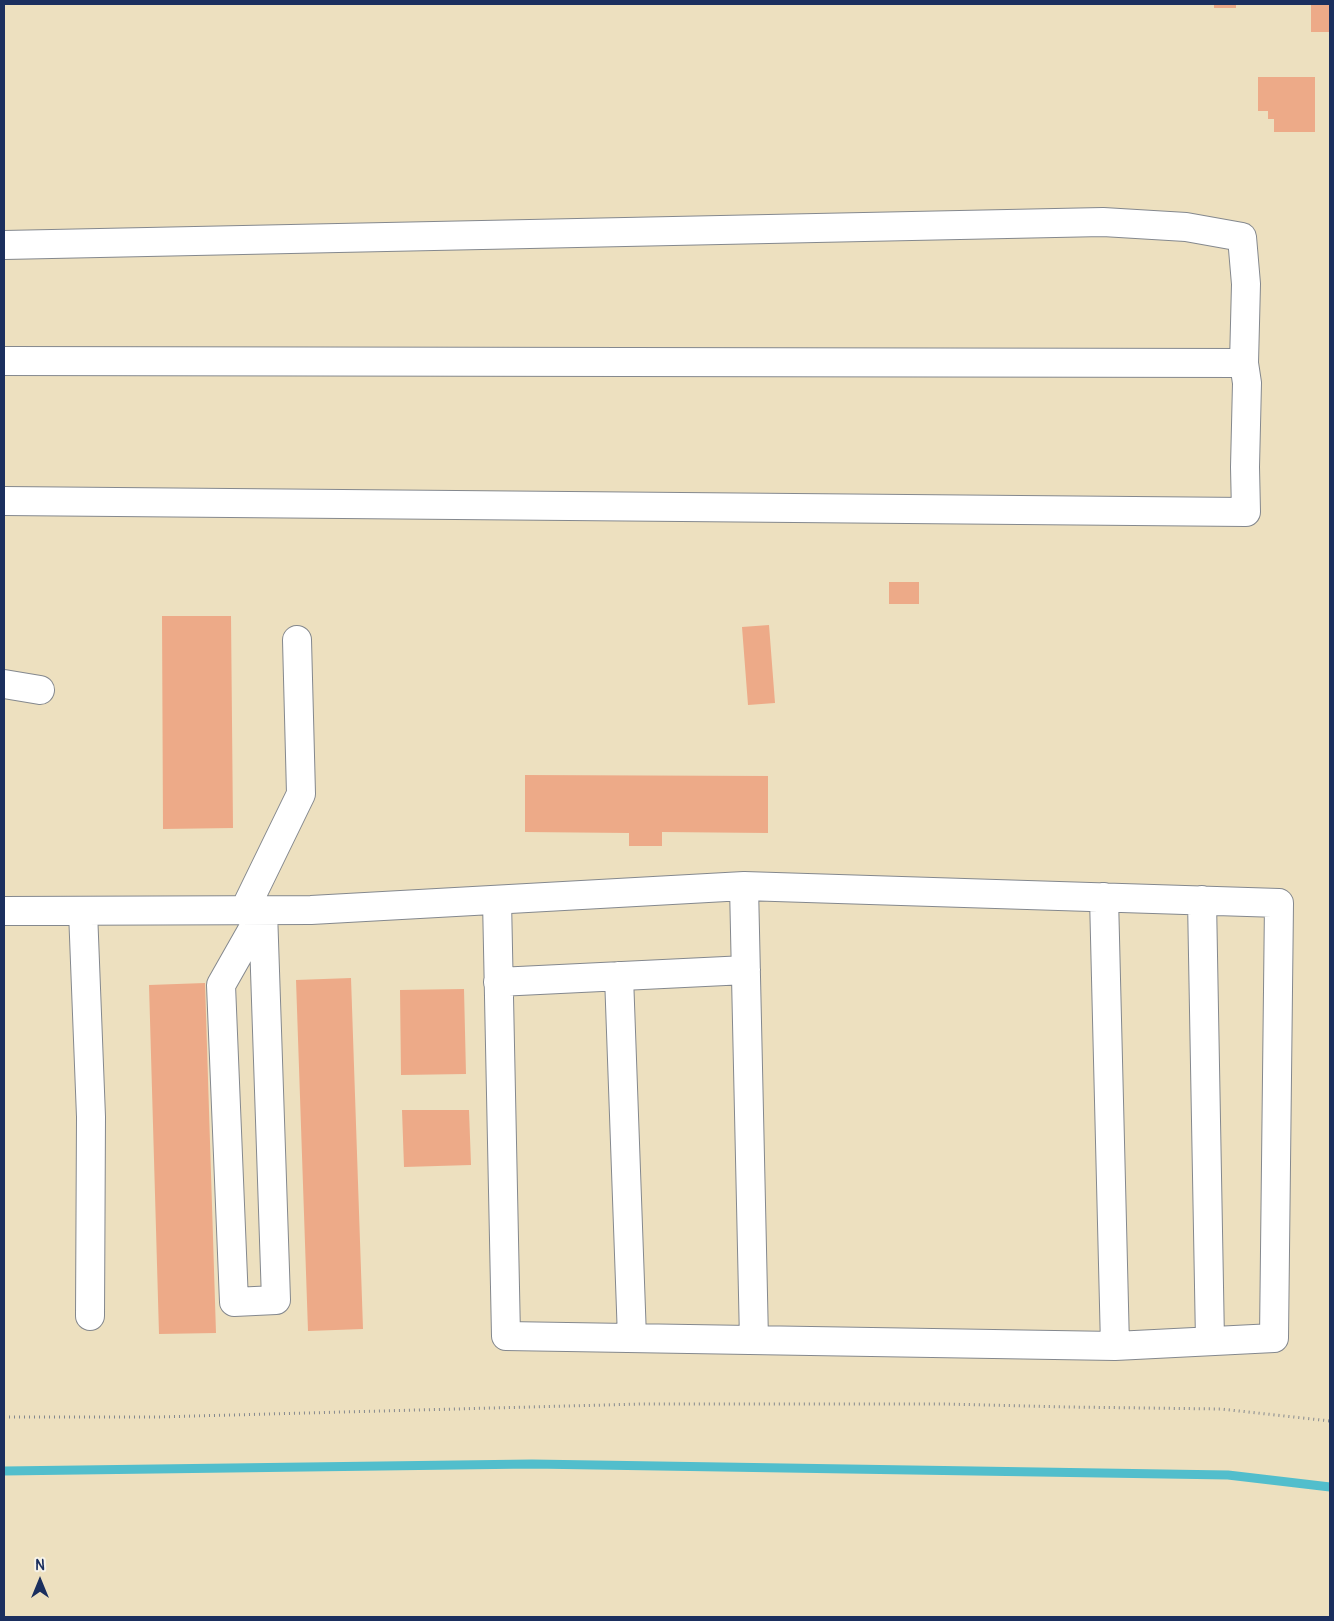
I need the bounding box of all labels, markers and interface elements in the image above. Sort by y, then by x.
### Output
north arrow [15,1556,65,1606]
text: N [35,1557,45,1574]

